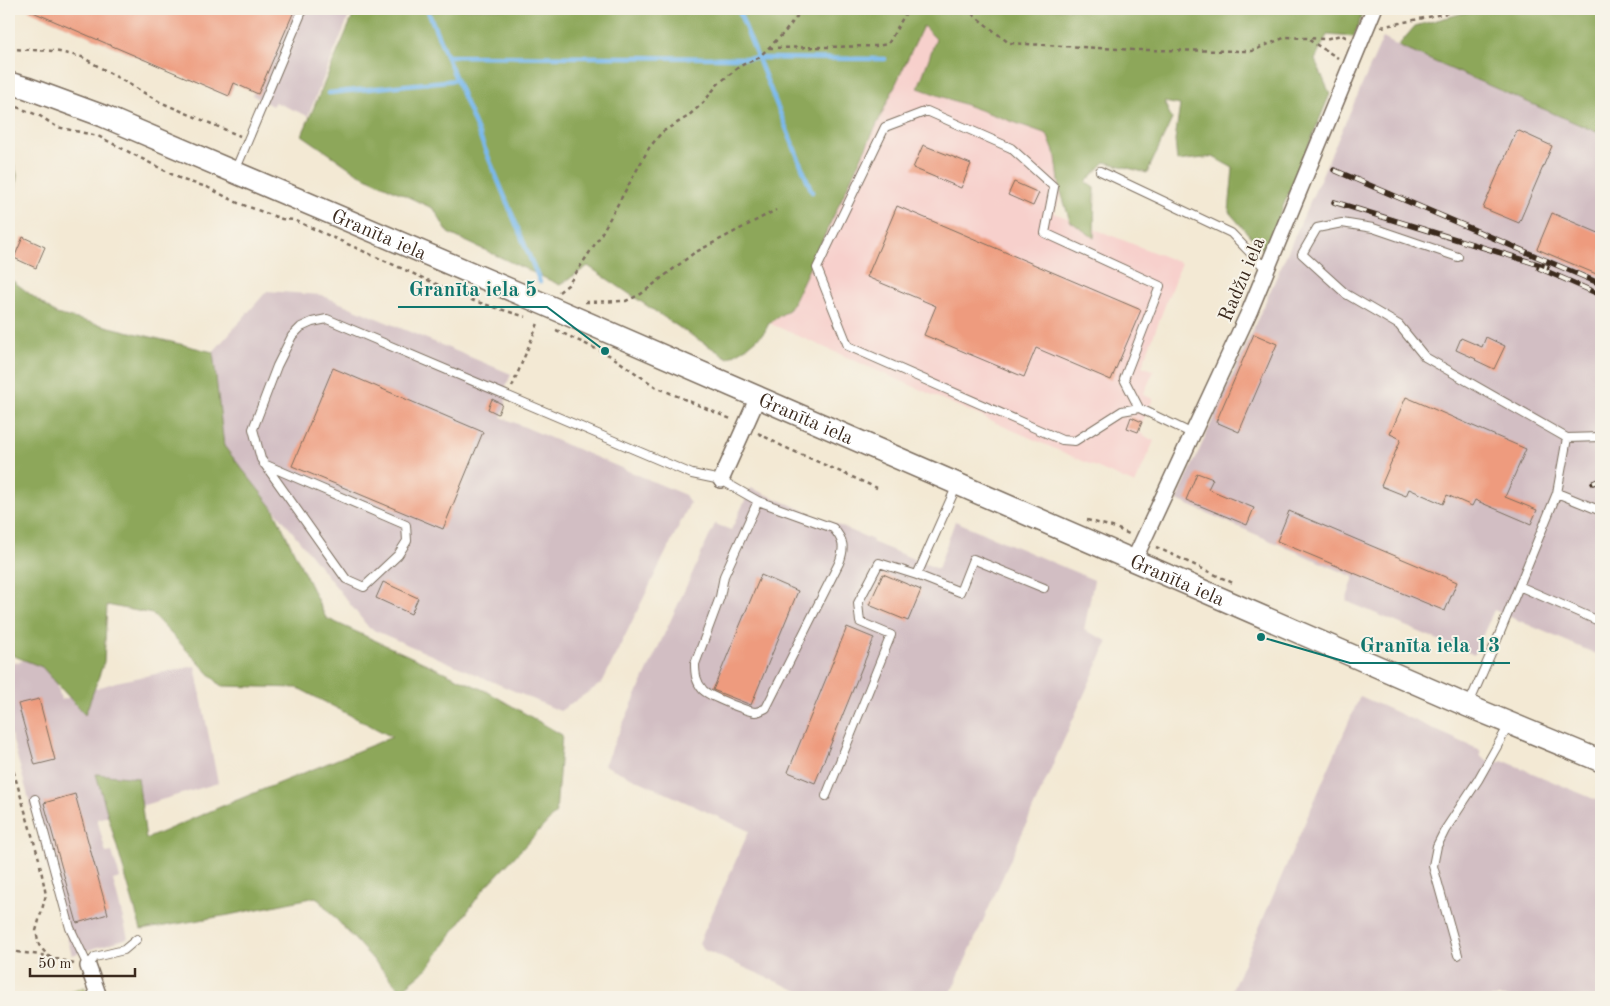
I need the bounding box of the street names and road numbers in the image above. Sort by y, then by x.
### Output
street label: Granīta iela [328,207,429,265]
street label: Radžu iela [1216,235,1270,325]
street label: Granīta iela [755,391,856,449]
street label: Granīta iela [1126,552,1227,611]

